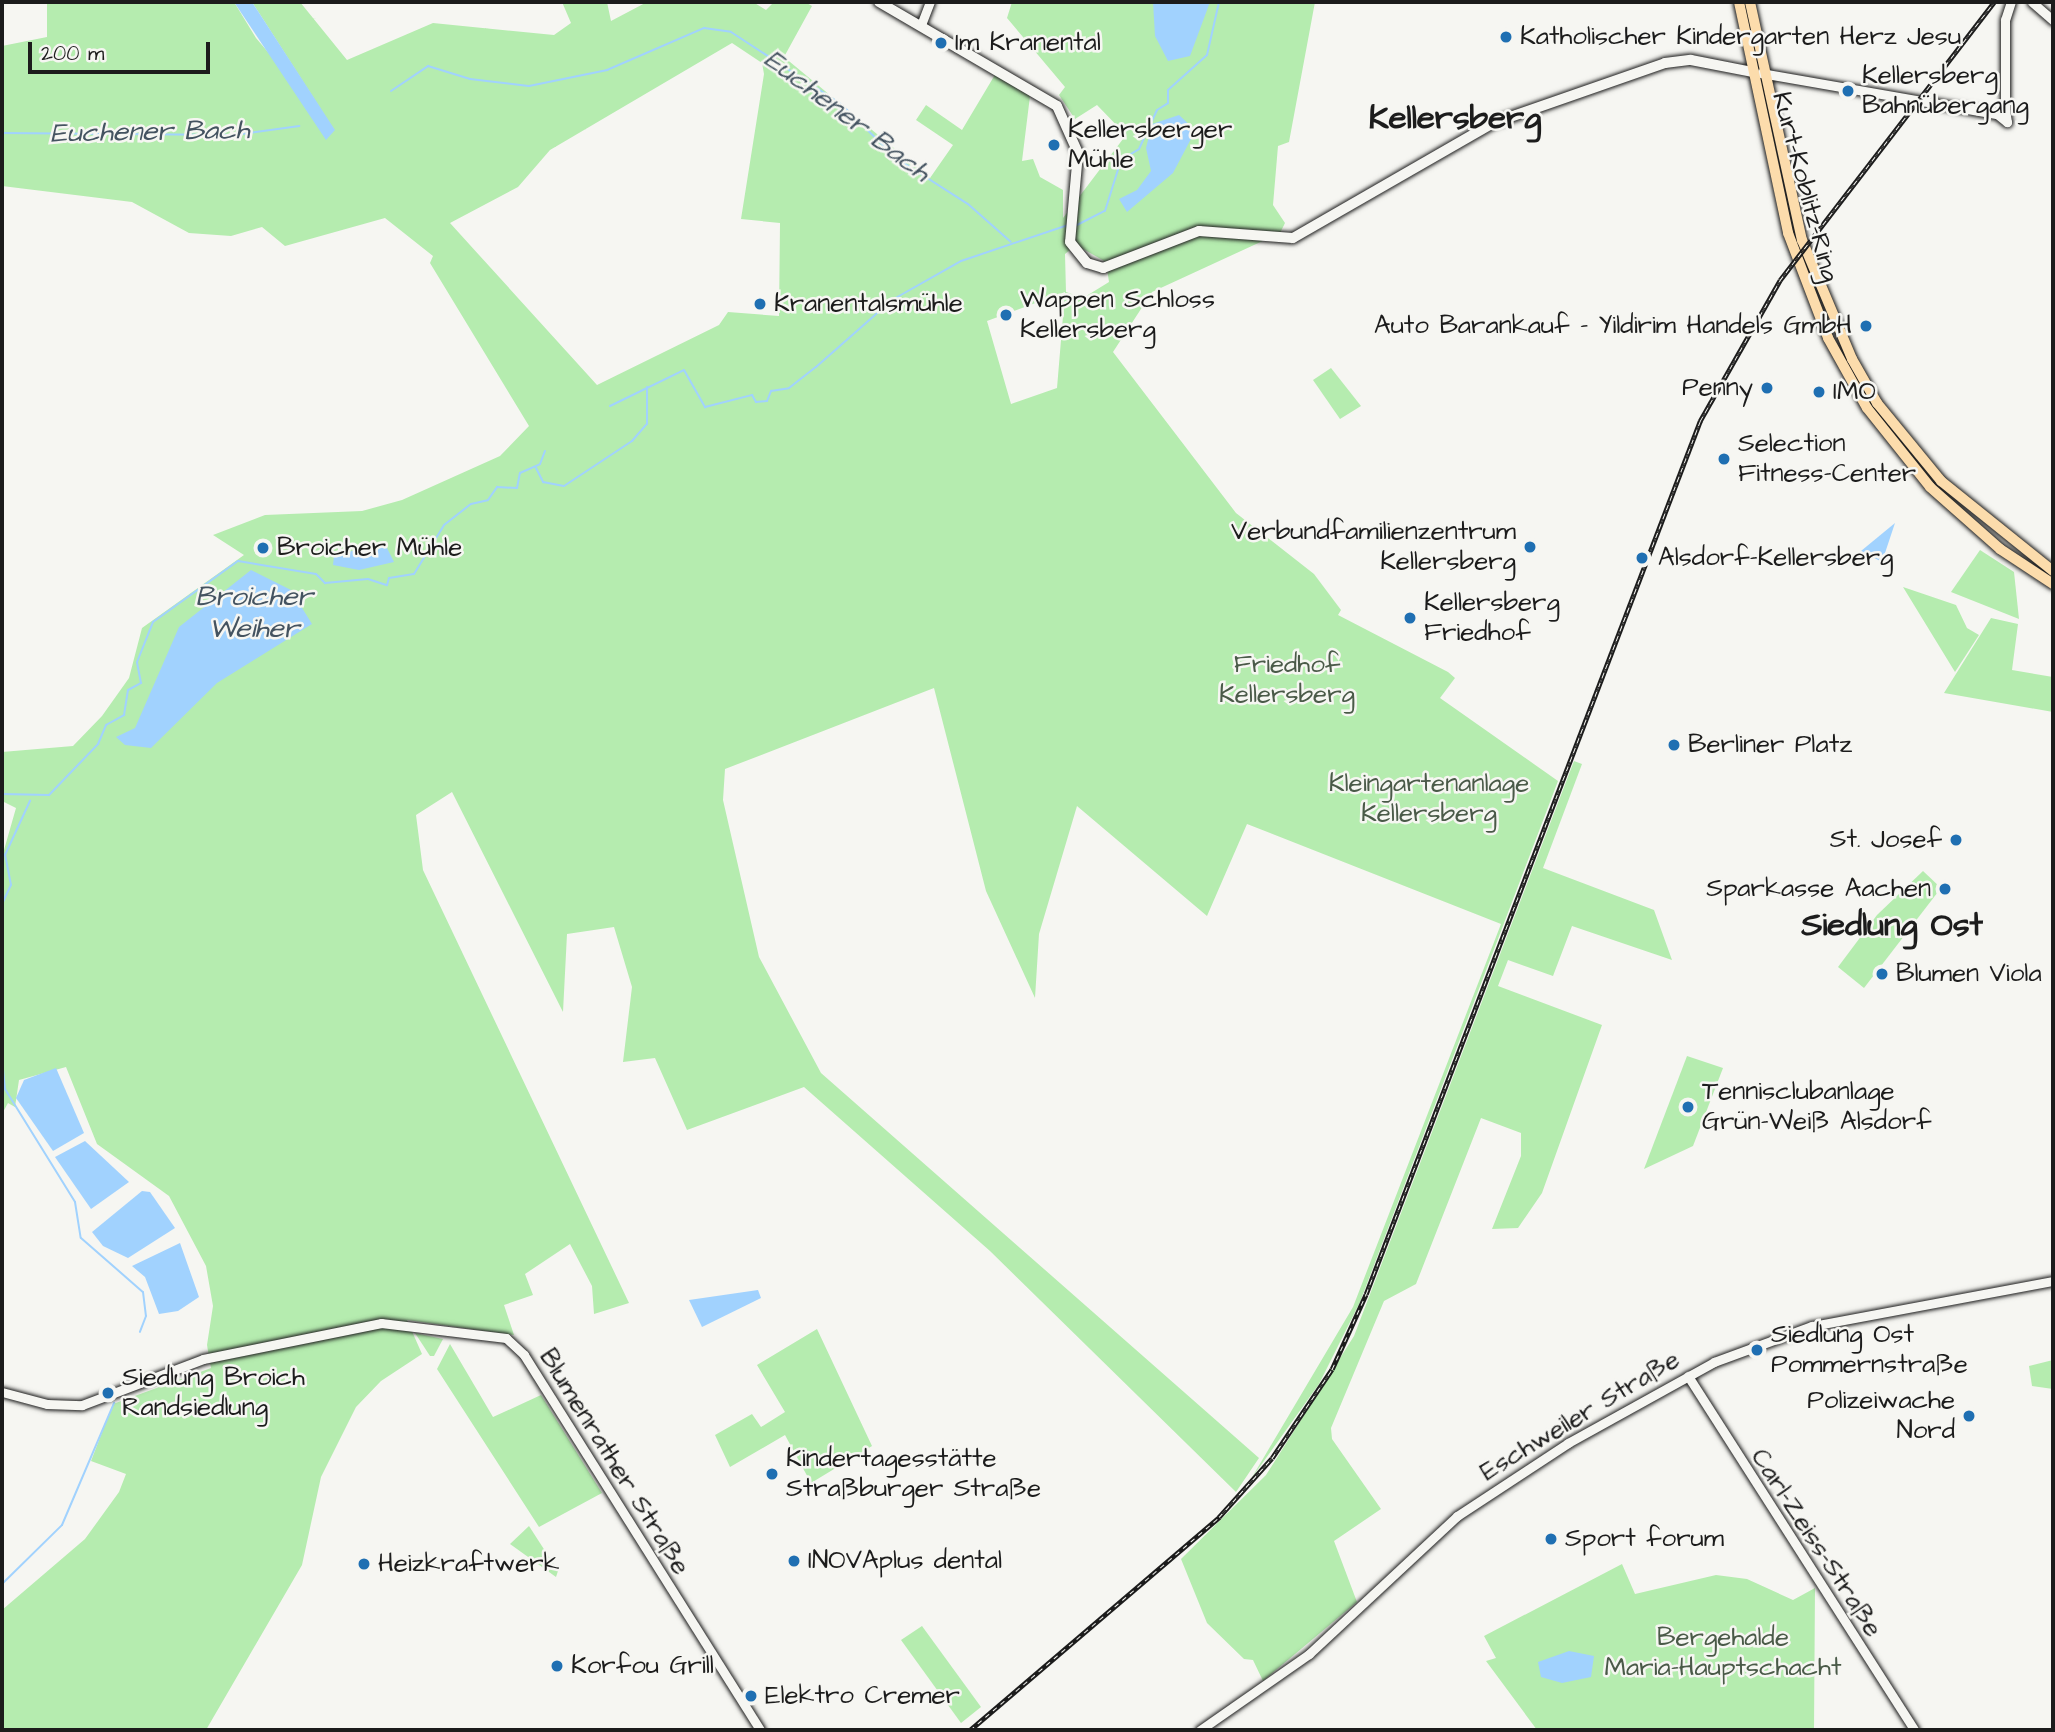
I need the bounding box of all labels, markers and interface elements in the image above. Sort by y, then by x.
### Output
place label: Katholischer Kindergarten Herz Jesu [1520,21,1961,53]
place label: Im Kranental [955,27,1101,59]
scale bar [32,28,214,72]
marker: Katholischer Kindergarten Herz Jesu [1498,29,1514,45]
marker: Im Kranental [933,35,949,51]
text: 200 m [41,39,104,68]
water label: Euchener Bach [757,43,937,189]
place label: Kellersberg Bahnübergang [1862,60,2029,122]
marker: Kellersberg Bahnübergang [1840,83,1856,99]
street label: Kurt-Koblitz-Ring [1765,89,1845,285]
district label: Kellersberg [1369,99,1541,139]
water label: Euchener Bach [50,113,250,151]
place label: Kellersberger Mühle [1068,114,1232,176]
marker: Kellersberger Mühle [1046,137,1062,153]
place label: Wappen Schloss Kellersberg [1020,284,1215,346]
place label: Kranentalsmühle [774,288,963,320]
marker: Kranentalsmühle [752,296,768,312]
marker: Wappen Schloss Kellersberg [998,307,1014,323]
place label: Auto Barankauf - Yildirim Handels GmbH [1374,310,1852,342]
marker: Auto Barankauf - Yildirim Handels GmbH [1858,318,1874,334]
place label: Penny [1682,372,1753,404]
place label: IMO [1833,376,1876,408]
marker: Penny [1759,380,1775,396]
marker: IMO [1811,384,1827,400]
place label: Selection Fitness-Center [1738,428,1916,490]
marker: Selection Fitness-Center [1716,451,1732,467]
place label: Verbundfamilienzentrum Kellersberg [1231,516,1516,578]
place label: Broicher Mühle [277,532,462,564]
marker: Verbundfamilienzentrum Kellersberg [1522,539,1538,555]
marker: Broicher Mühle [255,540,271,556]
place label: Alsdorf-Kellersberg [1658,542,1893,574]
marker: Alsdorf-Kellersberg [1632,548,1652,568]
water label: Broicher Weiher [195,580,313,646]
place label: Kellersberg Friedhof [1424,587,1560,648]
marker: Kellersberg Friedhof [1402,610,1418,626]
park label: Friedhof Kellersberg [1219,649,1355,710]
place label: Berliner Platz [1688,729,1852,761]
marker: Berliner Platz [1666,737,1682,753]
park label: Kleingartenanlage Kellersberg [1329,768,1529,830]
place label: St. Josef [1830,824,1942,856]
marker: St. Josef [1948,832,1964,848]
place label: Sparkasse Aachen [1706,873,1931,905]
marker: Sparkasse Aachen [1937,881,1953,897]
district label: Siedlung Ost [1801,906,1983,946]
place label: Blumen Viola [1896,958,2042,990]
marker: Blumen Viola [1874,966,1890,982]
place label: Tennisclubanlage Grün-Weiß Alsdorf [1702,1076,1932,1138]
marker: Tennisclubanlage Grün-Weiß Alsdorf [1680,1099,1696,1115]
place label: Siedlung Ost Pommernstraße [1771,1319,1968,1380]
marker: Siedlung Ost Pommernstraße [1749,1342,1765,1358]
street label: Blumenrather Straße [532,1343,696,1581]
street label: Eschweiler Straße [1475,1344,1685,1488]
place label: Siedlung Broich Randsiedlung [122,1362,305,1424]
marker: Siedlung Broich Randsiedlung [100,1385,116,1401]
place label: Polizeiwache Nord [1807,1385,1955,1446]
marker: Polizeiwache Nord [1961,1408,1977,1424]
place label: Kindertagesstätte Straßburger Straße [786,1443,1041,1504]
street label: Carl-Zeiss-Straße [1744,1443,1888,1643]
marker: Kindertagesstätte Straßburger Straße [764,1466,780,1482]
place label: Sport forum [1565,1523,1724,1555]
marker: Sport forum [1543,1531,1559,1547]
place label: INOVAplus dental [808,1545,1002,1577]
place label: Heizkraftwerk [378,1548,560,1580]
marker: INOVAplus dental [786,1553,802,1569]
marker: Heizkraftwerk [356,1556,372,1572]
park label: Bergehalde Maria-Hauptschacht [1605,1622,1841,1684]
place label: Korfou Grill [571,1650,714,1682]
marker: Korfou Grill [549,1658,565,1674]
place label: Elektro Cremer [765,1680,960,1712]
marker: Elektro Cremer [743,1688,759,1704]

